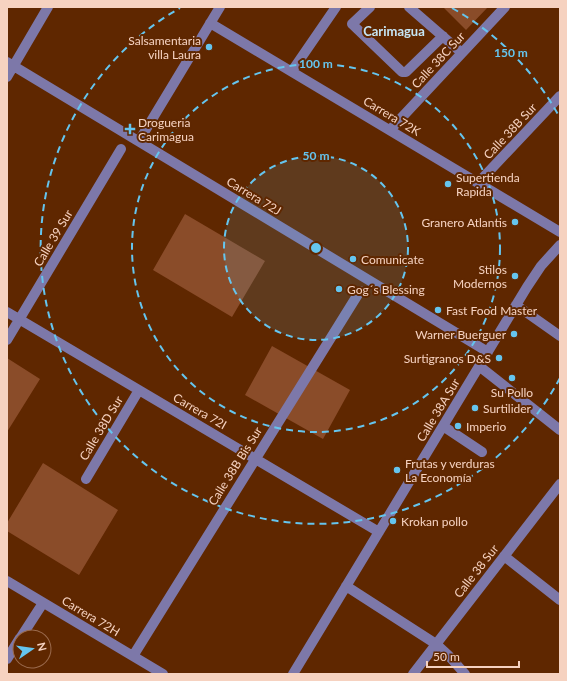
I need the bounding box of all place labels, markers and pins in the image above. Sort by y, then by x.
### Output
place label: Salsamentaria villa Laura [128,33,201,62]
marker: Salsamentaria villa Laura [204,42,214,52]
place label: Drogueria Carimagua [138,115,194,144]
marker: Drogueria Carimagua [125,124,135,134]
place label: Supertienda Rapida [456,170,520,199]
marker: Supertienda Rapida [443,179,453,189]
place label: Granero Atlantis [421,215,507,230]
marker: Granero Atlantis [510,217,520,227]
centre of rings [309,241,323,255]
place label: Comunicate [361,252,424,267]
marker: Comunicate [348,254,358,264]
place label: Stilos Modernos [453,262,507,291]
marker: Stilos Modernos [510,271,520,281]
place label: Gog´s Blessing [347,282,425,297]
marker: Gog´s Blessing [334,284,344,294]
place label: Fast Food Master [446,303,538,318]
marker: Fast Food Master [433,305,443,315]
place label: Warner Buerguer [415,327,507,342]
marker: Warner Buerguer [509,329,519,339]
place label: Surtigranos D&S [404,351,491,366]
marker: Surtigranos D&S [494,353,504,363]
marker: Su Pollo [507,373,517,383]
place label: Su Pollo [491,385,533,400]
place label: Surtilider [483,401,532,416]
marker: Surtilider [470,403,480,413]
place label: Imperio [466,419,506,434]
marker: Imperio [453,421,463,431]
place label: Frutas y verduras La Economía [405,456,495,485]
marker: Frutas y verduras La Economía [392,465,402,475]
place label: Krokan pollo [401,514,468,529]
marker: Krokan pollo [388,516,398,526]

